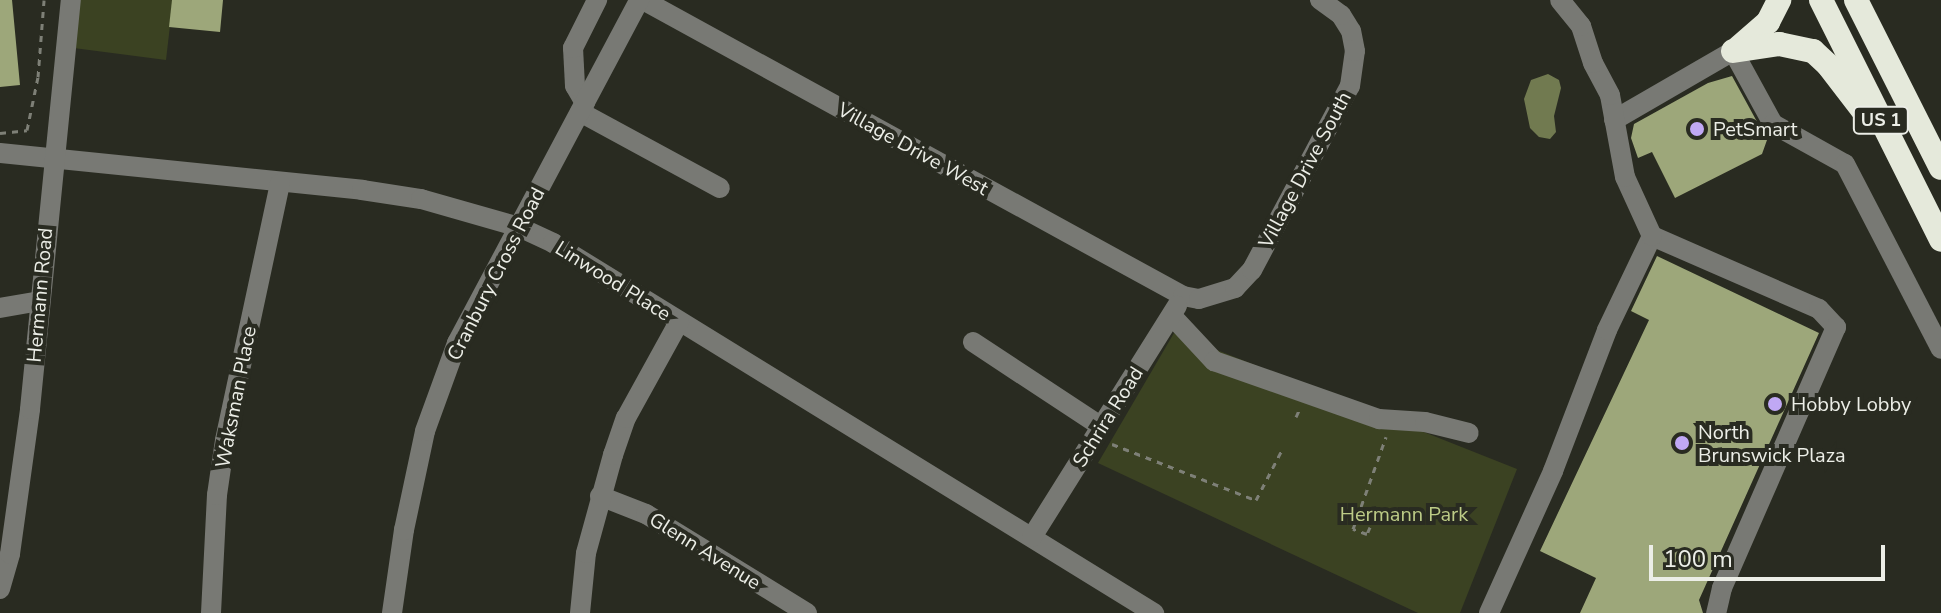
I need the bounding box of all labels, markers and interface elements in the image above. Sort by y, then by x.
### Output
street label: Village Drive South [1254,88,1356,252]
street label: Village Drive West [833,98,993,200]
road number: US 1 [1851,106,1911,134]
place label: PetSmart [1713,117,1798,141]
marker: PetSmart [1688,120,1706,138]
street label: Cranbury Cross Road [442,183,550,365]
street label: Hermann Road [22,227,58,363]
street label: Linwood Place [551,236,675,326]
street label: Waksman Place [210,324,262,470]
street label: Schrira Road [1068,362,1148,472]
place label: Hobby Lobby [1791,392,1911,416]
marker: Hobby Lobby [1766,395,1784,413]
place label: North Brunswick Plaza [1698,420,1845,467]
marker: North Brunswick Plaza [1673,434,1691,452]
park label: Hermann Park [1340,502,1468,526]
street label: Glenn Avenue [645,507,765,595]
scale bar [1653,529,1889,579]
text: 100 m [1663,543,1733,575]

